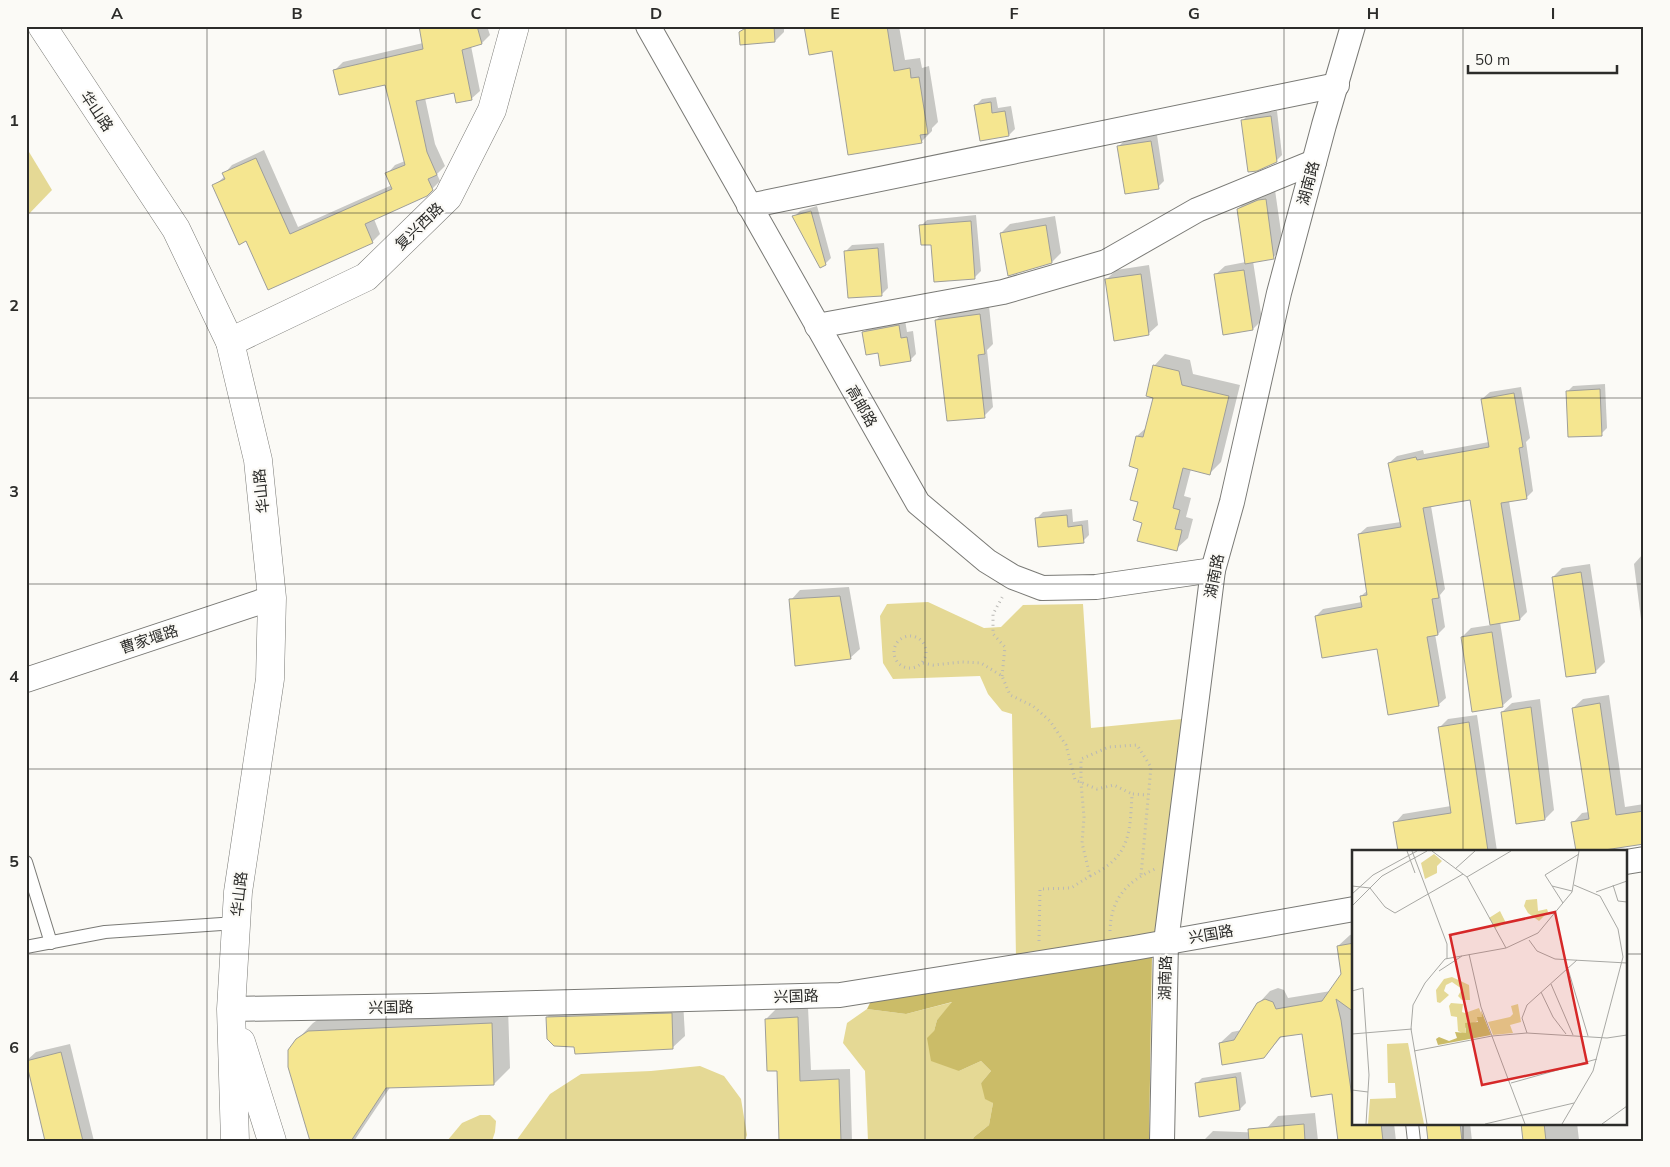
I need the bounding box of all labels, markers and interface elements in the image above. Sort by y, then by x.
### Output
text: A [111,3,123,23]
text: B [291,3,303,23]
text: C [471,3,482,23]
text: D [650,3,662,23]
text: E [830,3,840,23]
text: F [1009,3,1019,23]
text: G [1188,3,1200,23]
text: H [1367,3,1379,23]
text: I [1551,3,1555,23]
scale bar [1468,42,1616,74]
text: 50 m [1475,50,1510,69]
street label: 华山路 [77,87,117,135]
text: 1 [9,110,19,130]
street label: 湖南路 [1293,159,1323,207]
street label: 复兴西路 [391,198,447,254]
text: 2 [9,295,19,315]
street label: 高邮路 [843,382,881,430]
street label: 华山路 [249,468,273,514]
text: 3 [9,481,19,501]
street label: 湖南路 [1200,552,1228,600]
street label: 曹家堰路 [118,621,180,657]
text: 4 [9,666,19,686]
inset map [1352,850,1628,1124]
text: 5 [9,851,19,871]
street label: 华山路 [227,871,251,917]
street label: 兴国路 [1187,921,1235,947]
street label: 湖南路 [1155,955,1175,1001]
street label: 兴国路 [773,986,819,1006]
street label: 兴国路 [368,997,414,1017]
text: 6 [9,1037,19,1057]

